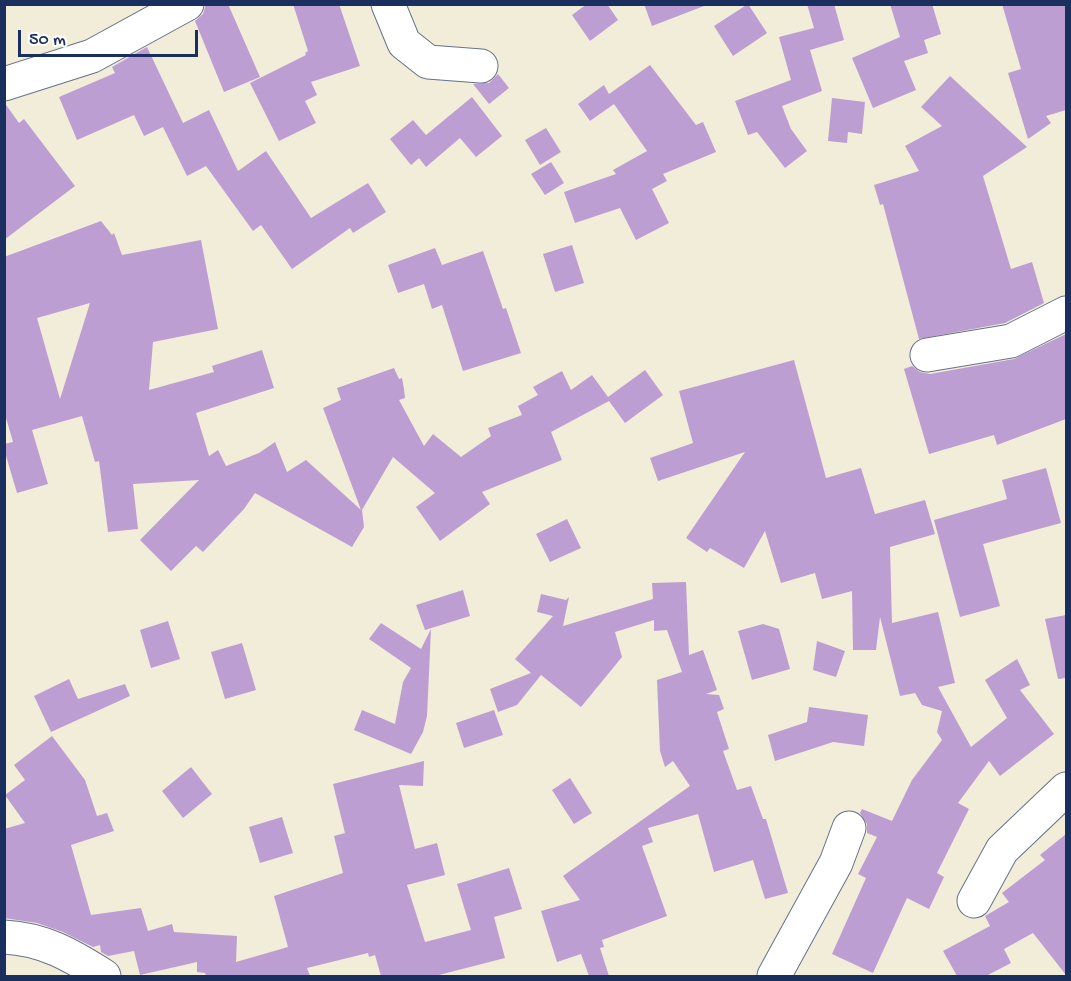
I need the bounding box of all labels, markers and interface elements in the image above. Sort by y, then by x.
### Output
scale bar [21,18,201,56]
text: 50 m [29,30,66,51]

